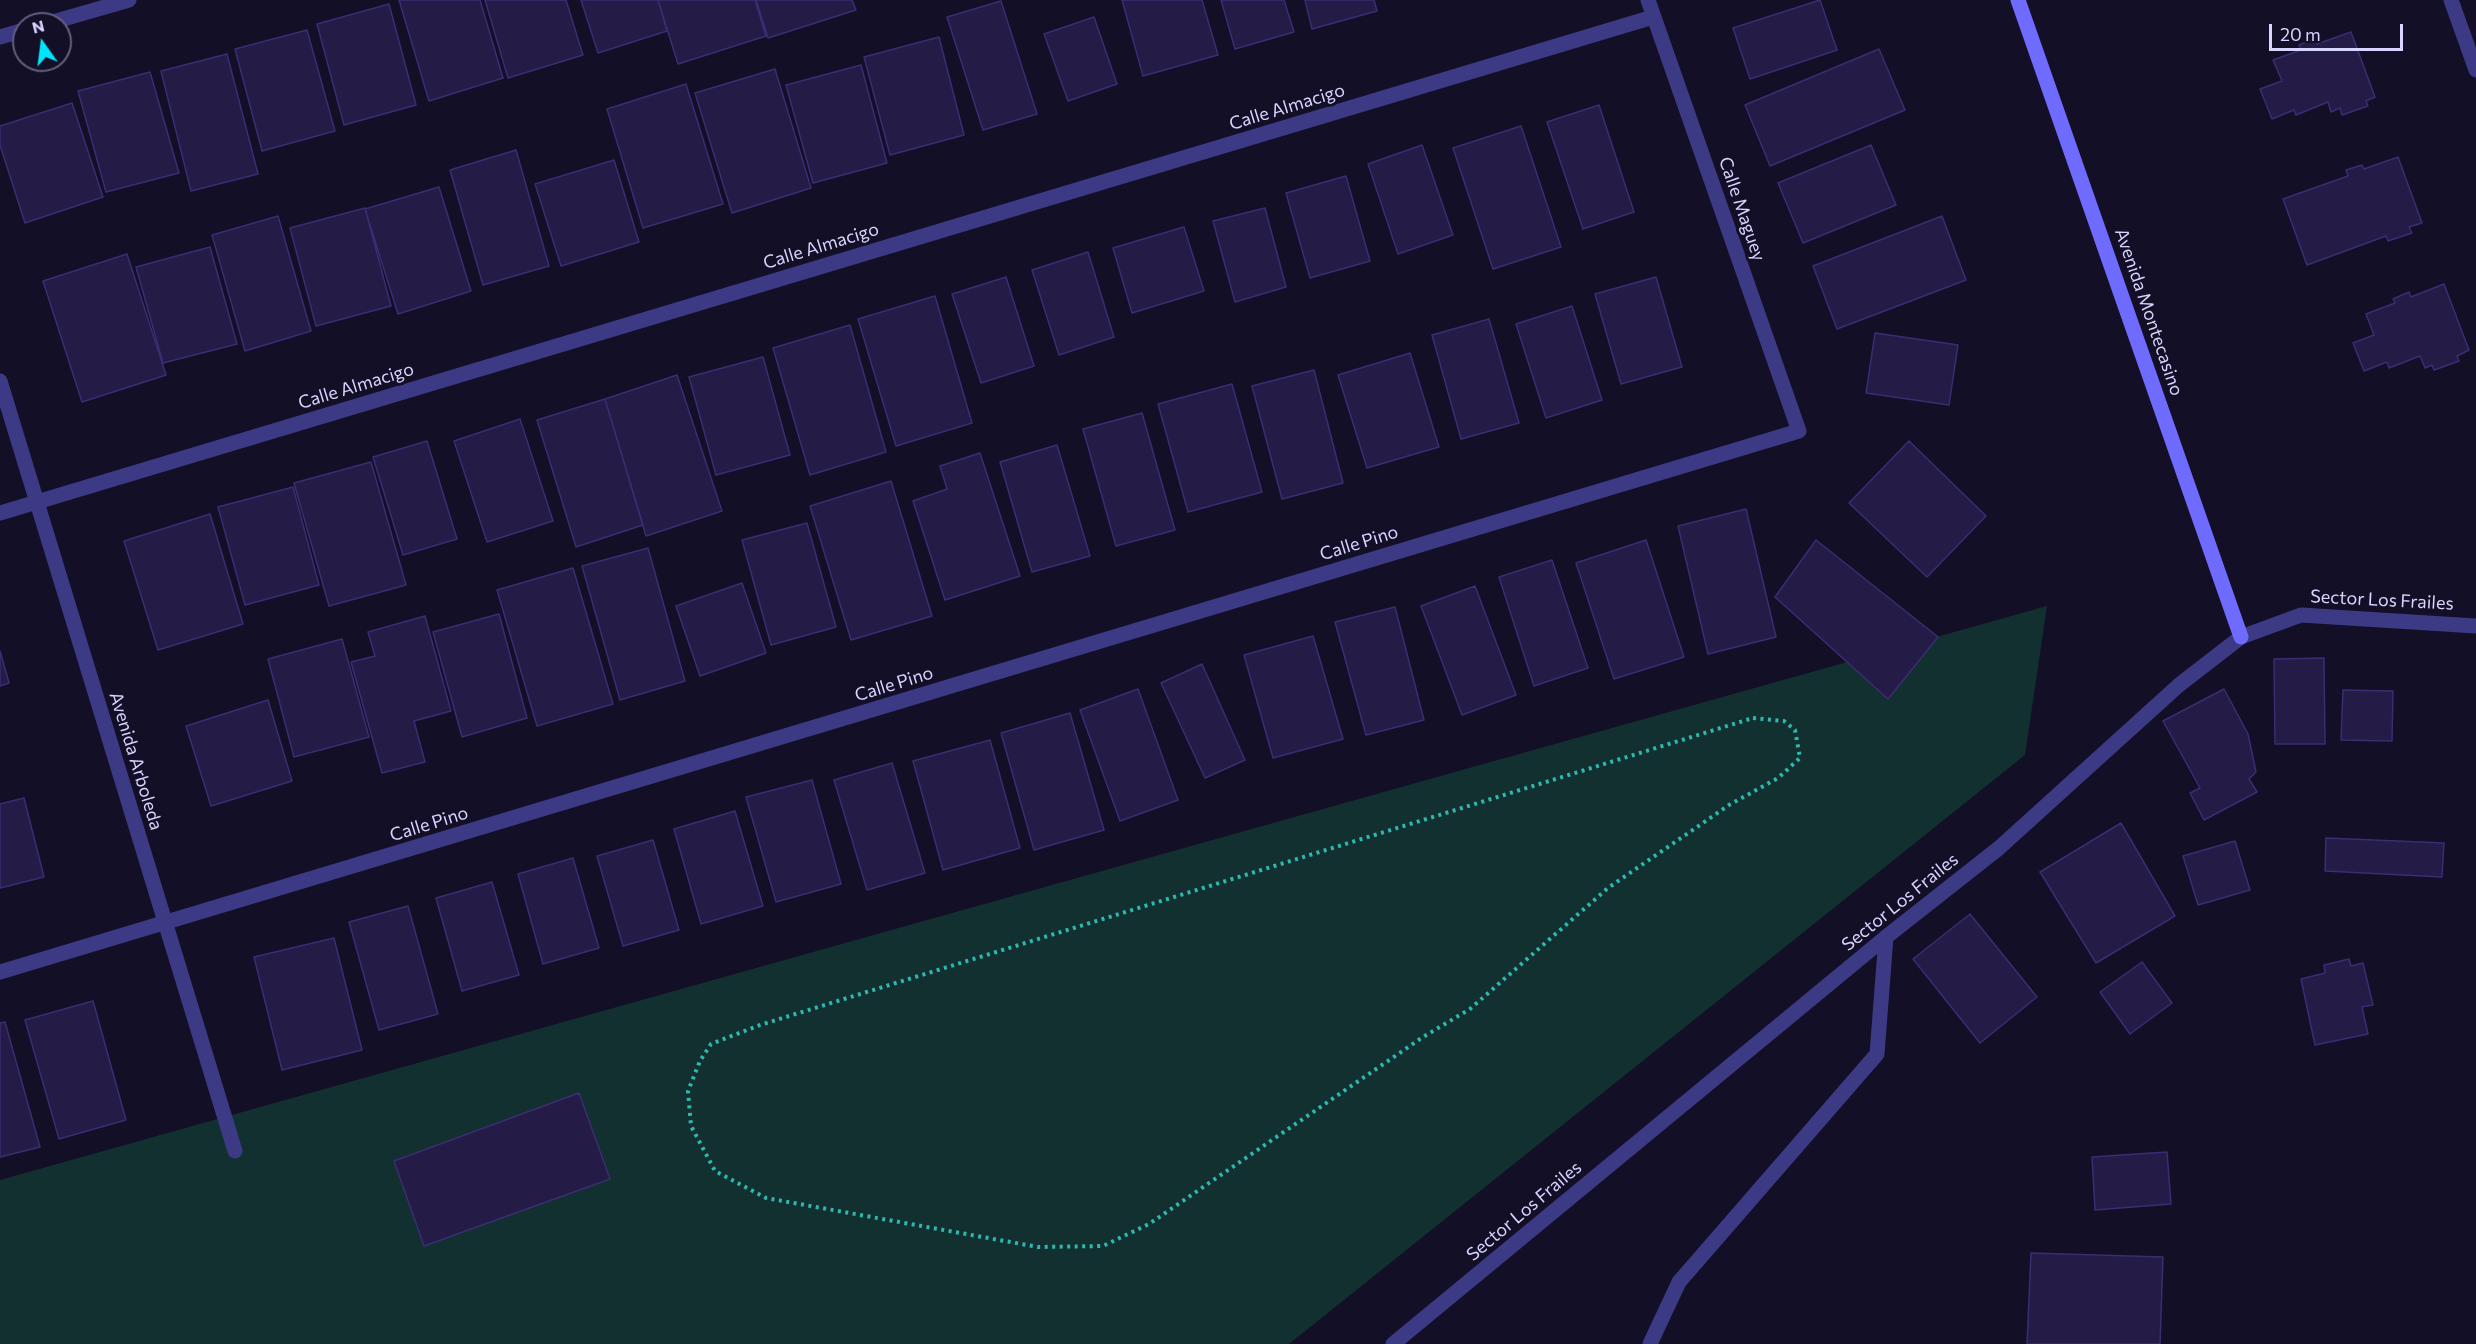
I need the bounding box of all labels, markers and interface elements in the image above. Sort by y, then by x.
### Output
north arrow [12,12,72,72]
scale bar [2272,12,2406,50]
text: N [30,15,46,37]
text: 20 m [2280,23,2321,45]
street label: Calle Almacigo [1227,79,1347,135]
street label: Calle Maguey [1714,154,1770,264]
street label: Calle Almacigo [761,218,881,274]
street label: Avenida Montecasino [2110,225,2188,399]
street label: Calle Almacigo [296,358,416,414]
street label: Calle Pino [1317,521,1401,565]
street label: Sector Los Frailes [2310,585,2454,615]
street label: Calle Pino [852,662,936,706]
street label: Avenida Arboleda [105,689,167,833]
street label: Calle Pino [387,802,471,846]
street label: Sector Los Frailes [1837,848,1963,956]
street label: Sector Los Frailes [1462,1157,1586,1265]

